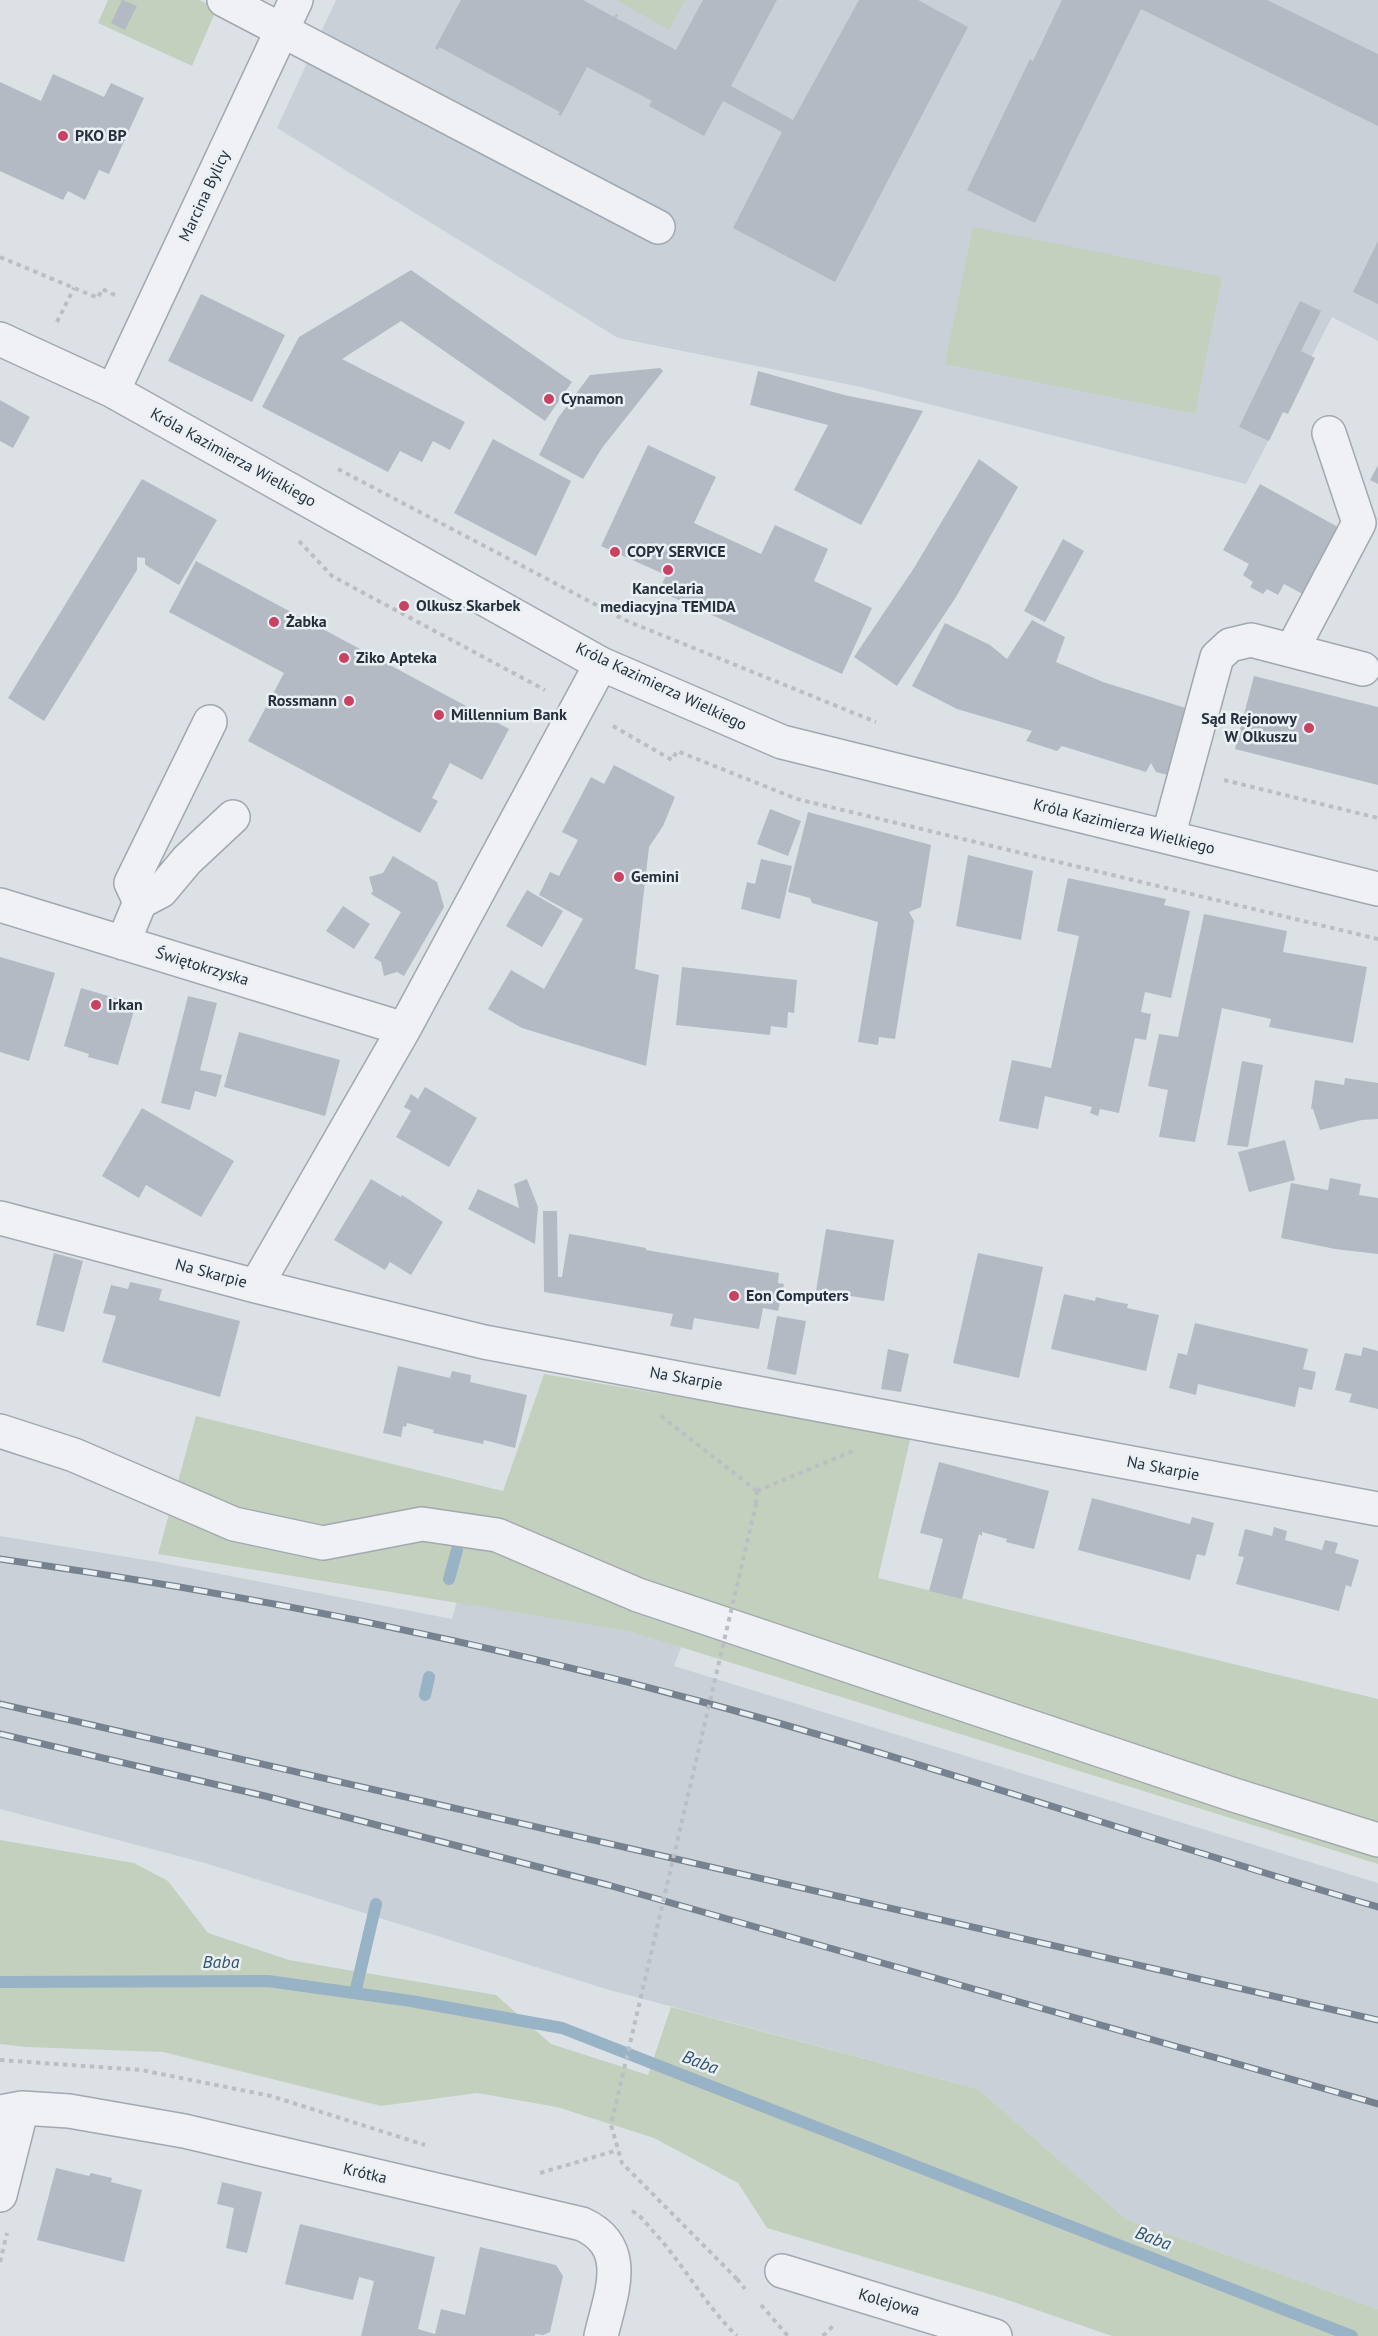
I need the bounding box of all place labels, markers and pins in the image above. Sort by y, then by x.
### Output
place label: PKO BP [75,126,127,146]
marker: PKO BP [56,129,70,143]
place label: Cynamon [561,389,624,409]
marker: Cynamon [542,392,556,406]
place label: COPY SERVICE [627,542,726,562]
marker: COPY SERVICE [608,545,622,559]
marker: Kancelaria mediacyjna TEMIDA [661,563,675,577]
place label: Kancelaria mediacyjna TEMIDA [600,579,736,617]
place label: Olkusz Skarbek [416,596,520,616]
marker: Olkusz Skarbek [397,599,411,613]
place label: Żabka [286,612,327,632]
marker: Żabka [267,615,281,629]
place label: Ziko Apteka [356,648,437,668]
marker: Ziko Apteka [337,651,351,665]
place label: Rossmann [268,691,337,711]
marker: Rossmann [342,694,356,708]
place label: Millennium Bank [451,705,567,725]
marker: Millennium Bank [432,708,446,722]
place label: Sąd Rejonowy W Olkuszu [1201,709,1297,747]
marker: Sąd Rejonowy W Olkuszu [1302,721,1316,735]
place label: Gemini [631,867,679,887]
marker: Gemini [612,870,626,884]
place label: Irkan [108,995,143,1015]
marker: Irkan [89,998,103,1012]
place label: Eon Computers [746,1286,849,1306]
marker: Eon Computers [727,1289,741,1303]

